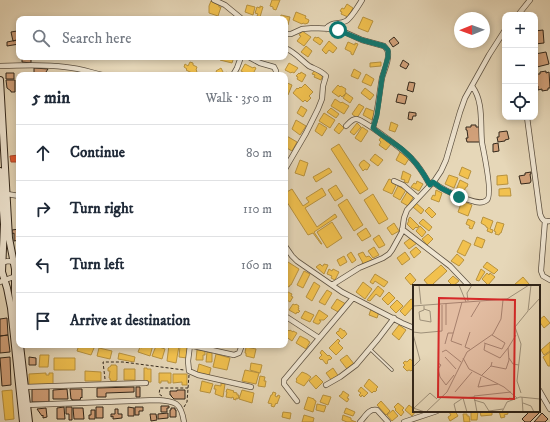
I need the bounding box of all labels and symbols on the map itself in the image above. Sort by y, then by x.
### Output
north arrow [454,12,490,48]
route start [329,21,347,39]
route end [450,188,468,206]
inset map [413,285,540,412]

